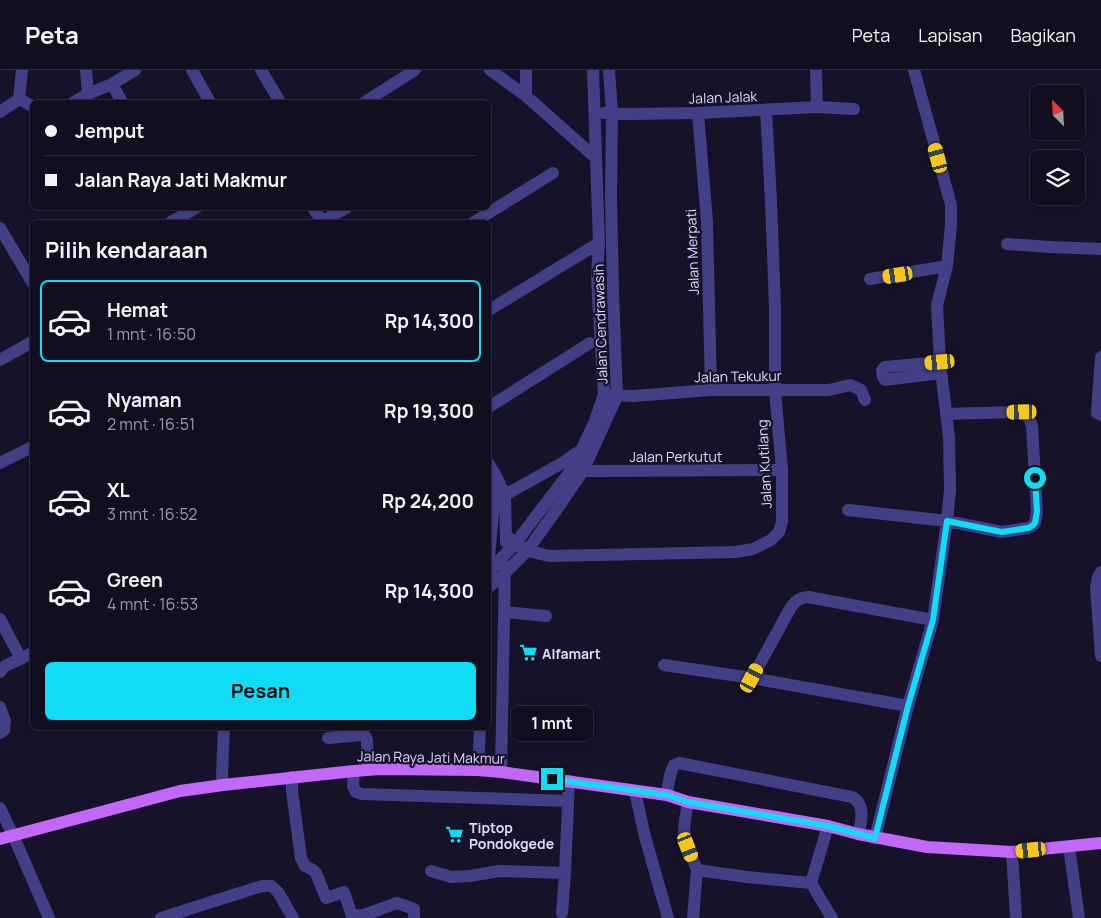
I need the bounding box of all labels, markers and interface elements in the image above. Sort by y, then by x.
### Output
text: Peta [25,18,79,51]
text: Peta [852,23,890,47]
text: Lapisan [918,23,982,47]
text: Bagikan [1010,23,1076,47]
north arrow [1030,85,1085,140]
map controls [1030,85,1085,205]
street label: Jalan Jalak [688,86,759,108]
text: Jemput [75,118,145,144]
car [926,142,949,174]
button: layers [1030,150,1085,205]
text: Jalan Raya Jati Makmur [75,167,287,193]
street label: Jalan Merpati [681,209,703,295]
text: Pilih kendaraan [45,235,208,265]
street label: Jalan Cendrawasih [588,264,612,384]
car [882,265,913,285]
text: Hemat [107,297,168,323]
icon: car [47,299,92,344]
text: Rp 14,300 [385,308,474,334]
text: 1 mnt · 16:50 [107,323,196,345]
car [924,353,955,371]
street label: Jalan Tekukur [694,366,782,386]
text: Nyaman [107,387,182,413]
icon: car [47,389,92,434]
text: Rp 19,300 [384,398,474,424]
car [1006,404,1037,420]
text: 2 mnt · 16:51 [107,413,195,435]
street label: Jalan Kutilang [752,419,776,509]
street label: Jalan Perkutut [630,447,723,466]
route start [1024,467,1046,489]
text: XL [107,477,130,503]
icon: car [47,479,92,524]
text: Rp 24,200 [382,488,474,514]
text: 3 mnt · 16:52 [107,503,197,525]
text: Green [107,567,163,593]
icon: car [47,569,92,614]
text: Rp 14,300 [385,578,474,604]
text: 4 mnt · 16:53 [107,593,198,615]
supermarket icon: Alfamart [518,643,538,663]
place label: Alfamart [542,644,601,663]
car [738,661,765,695]
button: Pesan [45,662,476,720]
callout: 1 mnt [511,706,593,742]
text: 1 mnt [531,712,573,734]
street label: Jalan Raya Jati Makmur [357,746,505,768]
route end [541,768,563,790]
place label: Tiptop Pondokgede [469,818,554,853]
supermarket icon: Tiptop Pondokgede [445,825,465,845]
car [675,830,700,864]
car [1015,841,1046,859]

